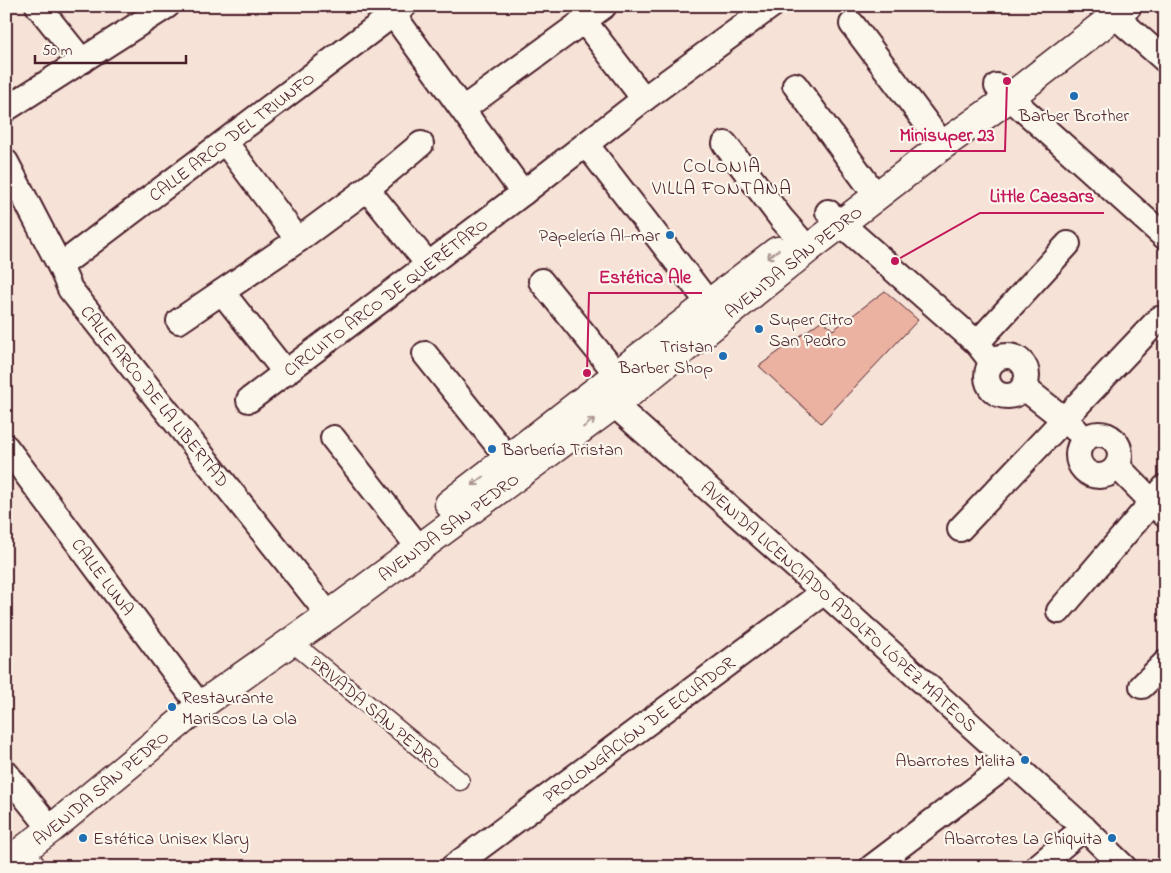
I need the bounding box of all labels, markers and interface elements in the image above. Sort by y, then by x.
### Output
scale bar [35,32,186,64]
text: 50 m [42,40,73,62]
street label: CALLE ARCO DEL TRIUNFO [144,67,321,209]
marker: Barber Brother [1068,90,1080,102]
place label: Barber Brother [1018,104,1130,130]
callout: Minisuper 23 [890,117,1005,151]
text: Minisuper 23 [899,123,995,150]
district label: COLONIA VILLA FONTANA [651,154,792,203]
callout: Little Caesars [980,179,1104,213]
text: Little Caesars [990,184,1095,211]
street label: AVENIDA SAN PEDRO [720,200,869,326]
street label: CIRCUITO ARCO DE QUERÉTARO [279,213,494,384]
place label: Papelería Al-mar [539,224,660,250]
marker: Papelería Al-mar [664,229,676,241]
one-way arrow [766,249,780,259]
callout: Estética Ale [589,259,702,293]
text: Estética Ale [599,265,692,292]
street label: CALLE ARCO DE LA LIBERTAD [73,301,234,494]
place label: Super Citro San Pedro [769,308,853,355]
marker: Super Citro San Pedro [753,323,765,335]
place label: Tristan Barber Shop [618,335,713,382]
marker: Tristan Barber Shop [717,350,729,362]
one-way arrow [582,417,595,428]
place label: Barbería Tristan [501,438,623,464]
marker: Barbería Tristan [486,443,498,455]
street label: AVENIDA SAN PEDRO [374,468,526,589]
one-way arrow [472,476,485,487]
street label: AVENIDA LICENCIADO ADOLFO LÓPEZ MATEOS [694,476,981,739]
street label: CALLE LUNA [64,534,139,622]
street label: PRIVADA SAN PEDRO [303,650,446,777]
street label: PROLONGACIÓN DE ECUADOR [538,651,741,811]
place label: Restaurante Mariscos La Ola [182,686,297,733]
marker: Restaurante Mariscos La Ola [166,701,178,713]
street label: AVENIDA SAN PEDRO [28,725,176,853]
place label: Abarrotes Melita [895,749,1015,775]
marker: Abarrotes Melita [1019,754,1031,766]
place label: Estética Unisex Klary [93,827,249,853]
place label: Abarrotes La Chiquita [944,827,1102,853]
marker: Estética Unisex Klary [77,832,89,844]
marker: Abarrotes La Chiquita [1106,832,1118,844]

